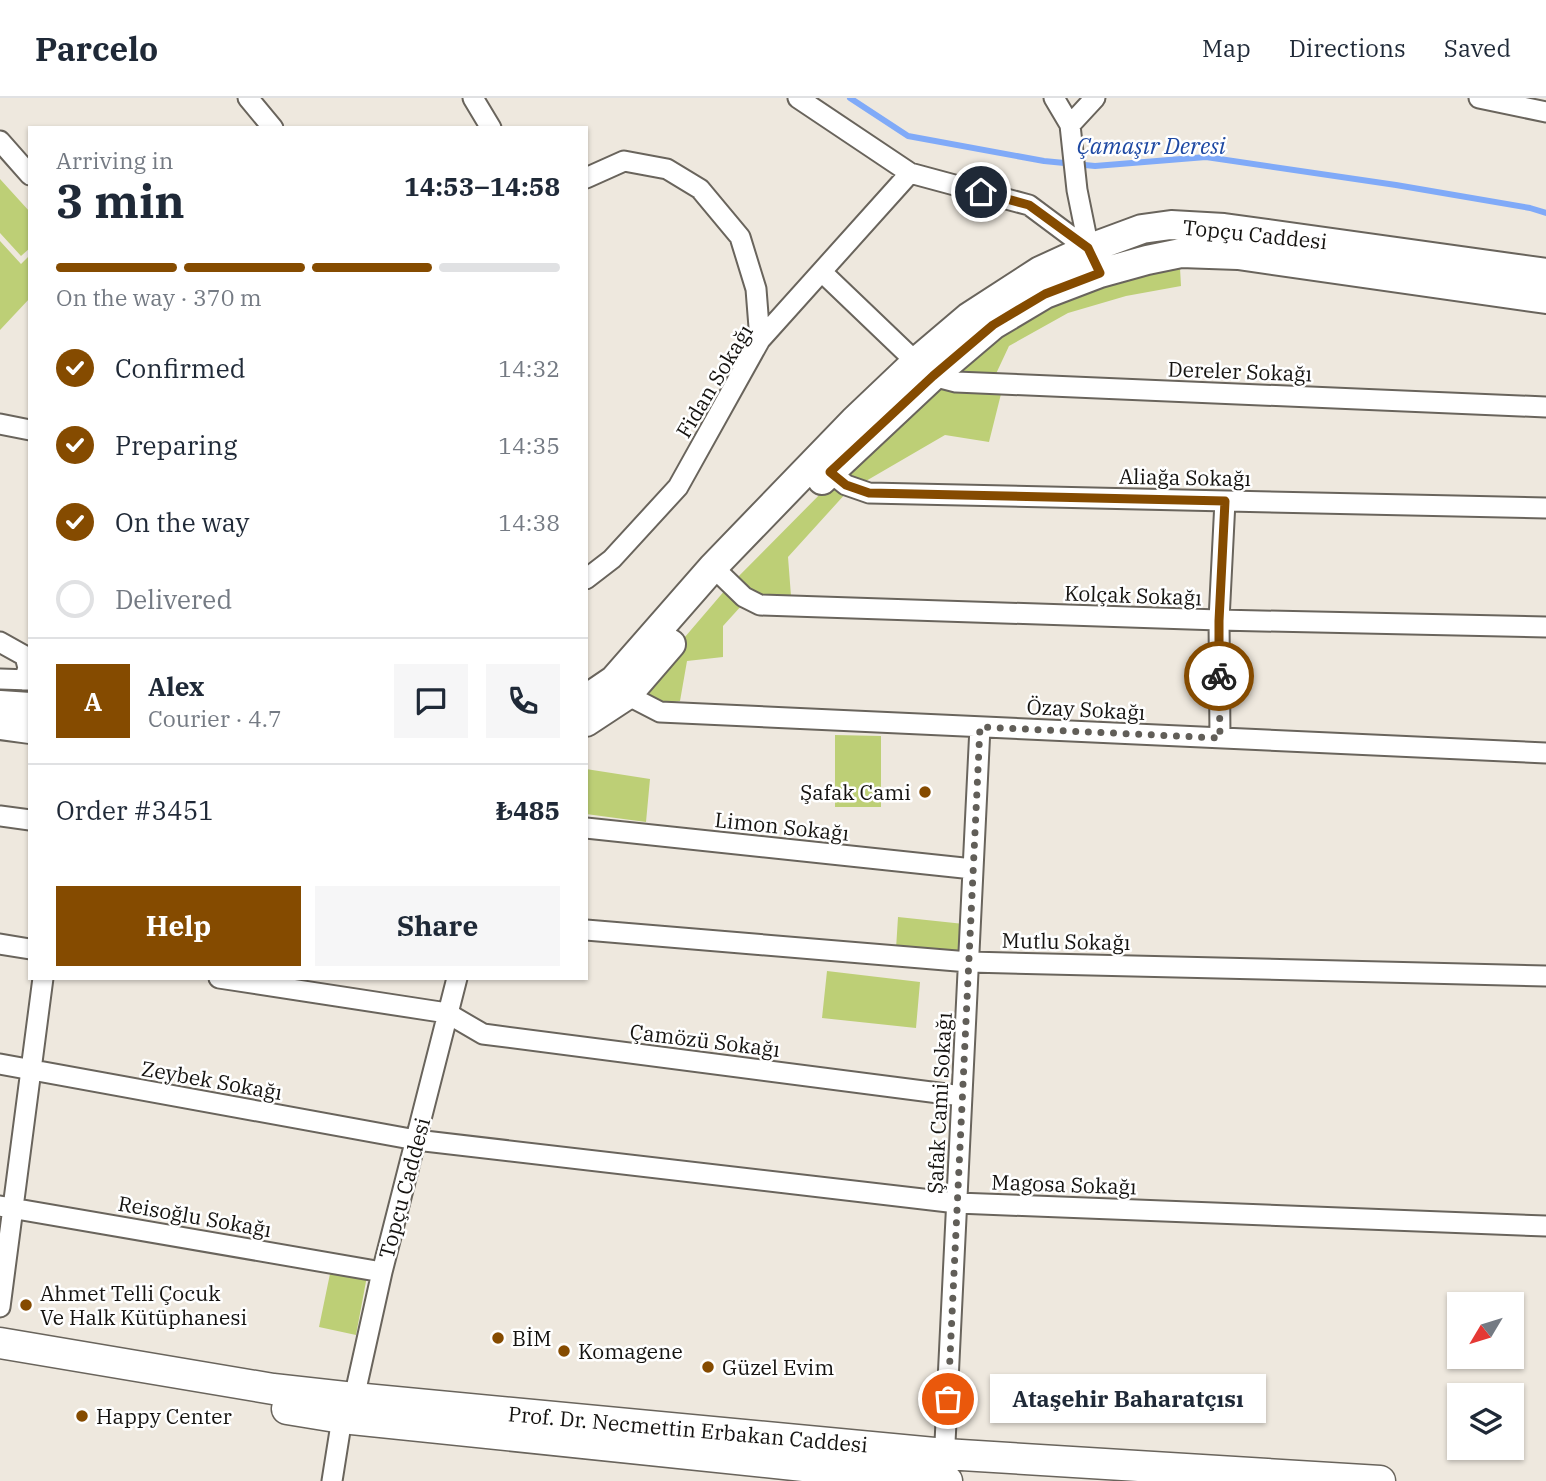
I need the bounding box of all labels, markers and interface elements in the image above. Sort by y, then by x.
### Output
text: Parcelo [35,27,158,70]
text: Map [1202,32,1251,64]
text: Directions [1289,32,1406,64]
text: Saved [1444,32,1511,64]
water label: Çamaşır Deresi [1076,130,1226,160]
text: Arriving in [56,145,173,175]
pin [951,162,1011,222]
text: 14:53–14:58 [404,169,560,203]
text: 3 min [56,171,185,231]
icon: home [962,173,1000,211]
street label: Topçu Caddesi [1181,213,1329,255]
text: On the way · 370 m [56,282,262,312]
street label: Fidan Sokağı [669,319,759,443]
icon: check [56,349,94,387]
text: Confirmed [115,351,246,385]
text: 14:32 [498,353,560,383]
street label: Dereler Sokağı [1167,354,1313,388]
icon: check [56,426,94,464]
text: Preparing [115,428,237,462]
text: 14:35 [498,430,560,460]
street label: Aliağa Sokağı [1119,462,1251,492]
icon: check [56,503,94,541]
text: On the way [115,505,249,539]
text: 14:38 [498,507,560,537]
street label: Kolçak Sokağı [1064,579,1202,611]
text: Delivered [115,582,232,616]
courier [1184,641,1254,711]
icon: bike [1200,657,1238,695]
button: chat [394,664,468,738]
button: phone [486,664,560,738]
text: Alex [148,669,204,703]
text: A [84,684,102,718]
street label: Özay Sokağı [1026,692,1146,726]
text: Courier · 4.7 [148,703,282,733]
place label: Şafak Cami [800,778,911,806]
marker: Şafak Cami [917,784,933,800]
text: Order #3451 [56,793,214,827]
text: ₺485 [496,793,560,827]
street label: Limon Sokağı [713,805,851,847]
button: Help [56,886,301,966]
button: Share [315,886,560,966]
street label: Mutlu Sokağı [1001,926,1131,956]
street label: Şafak Cami Sokağı [920,1011,958,1195]
street label: Çamözü Sokağı [628,1017,782,1063]
street label: Zeybek Sokağı [139,1054,285,1106]
street label: Topçu Caddesi [372,1114,436,1262]
street label: Magosa Sokağı [991,1167,1137,1201]
street label: Reisoğlu Sokağı [116,1189,274,1243]
place label: Ahmet Telli Çocuk Ve Halk Kütüphanesi [40,1279,247,1331]
north arrow [1447,1292,1524,1368]
map controls [1447,1292,1524,1460]
marker: Ahmet Telli Çocuk Ve Halk Kütüphanesi [18,1297,34,1313]
place label: BİM [512,1324,552,1352]
marker: BİM [490,1330,506,1346]
place label: Komagene [578,1337,683,1365]
marker: Komagene [556,1343,572,1359]
place label: Güzel Evim [722,1353,834,1381]
marker: Güzel Evim [700,1359,716,1375]
pin [918,1369,978,1429]
callout: Ataşehir Baharatçısı [990,1374,1266,1424]
icon: bag [929,1380,967,1418]
text: Ataşehir Baharatçısı [1012,1383,1244,1413]
button: layers [1447,1383,1524,1460]
street label: Prof. Dr. Necmettin Erbakan Caddesi [507,1399,869,1459]
place label: Happy Center [96,1402,233,1430]
marker: Happy Center [74,1408,90,1424]

